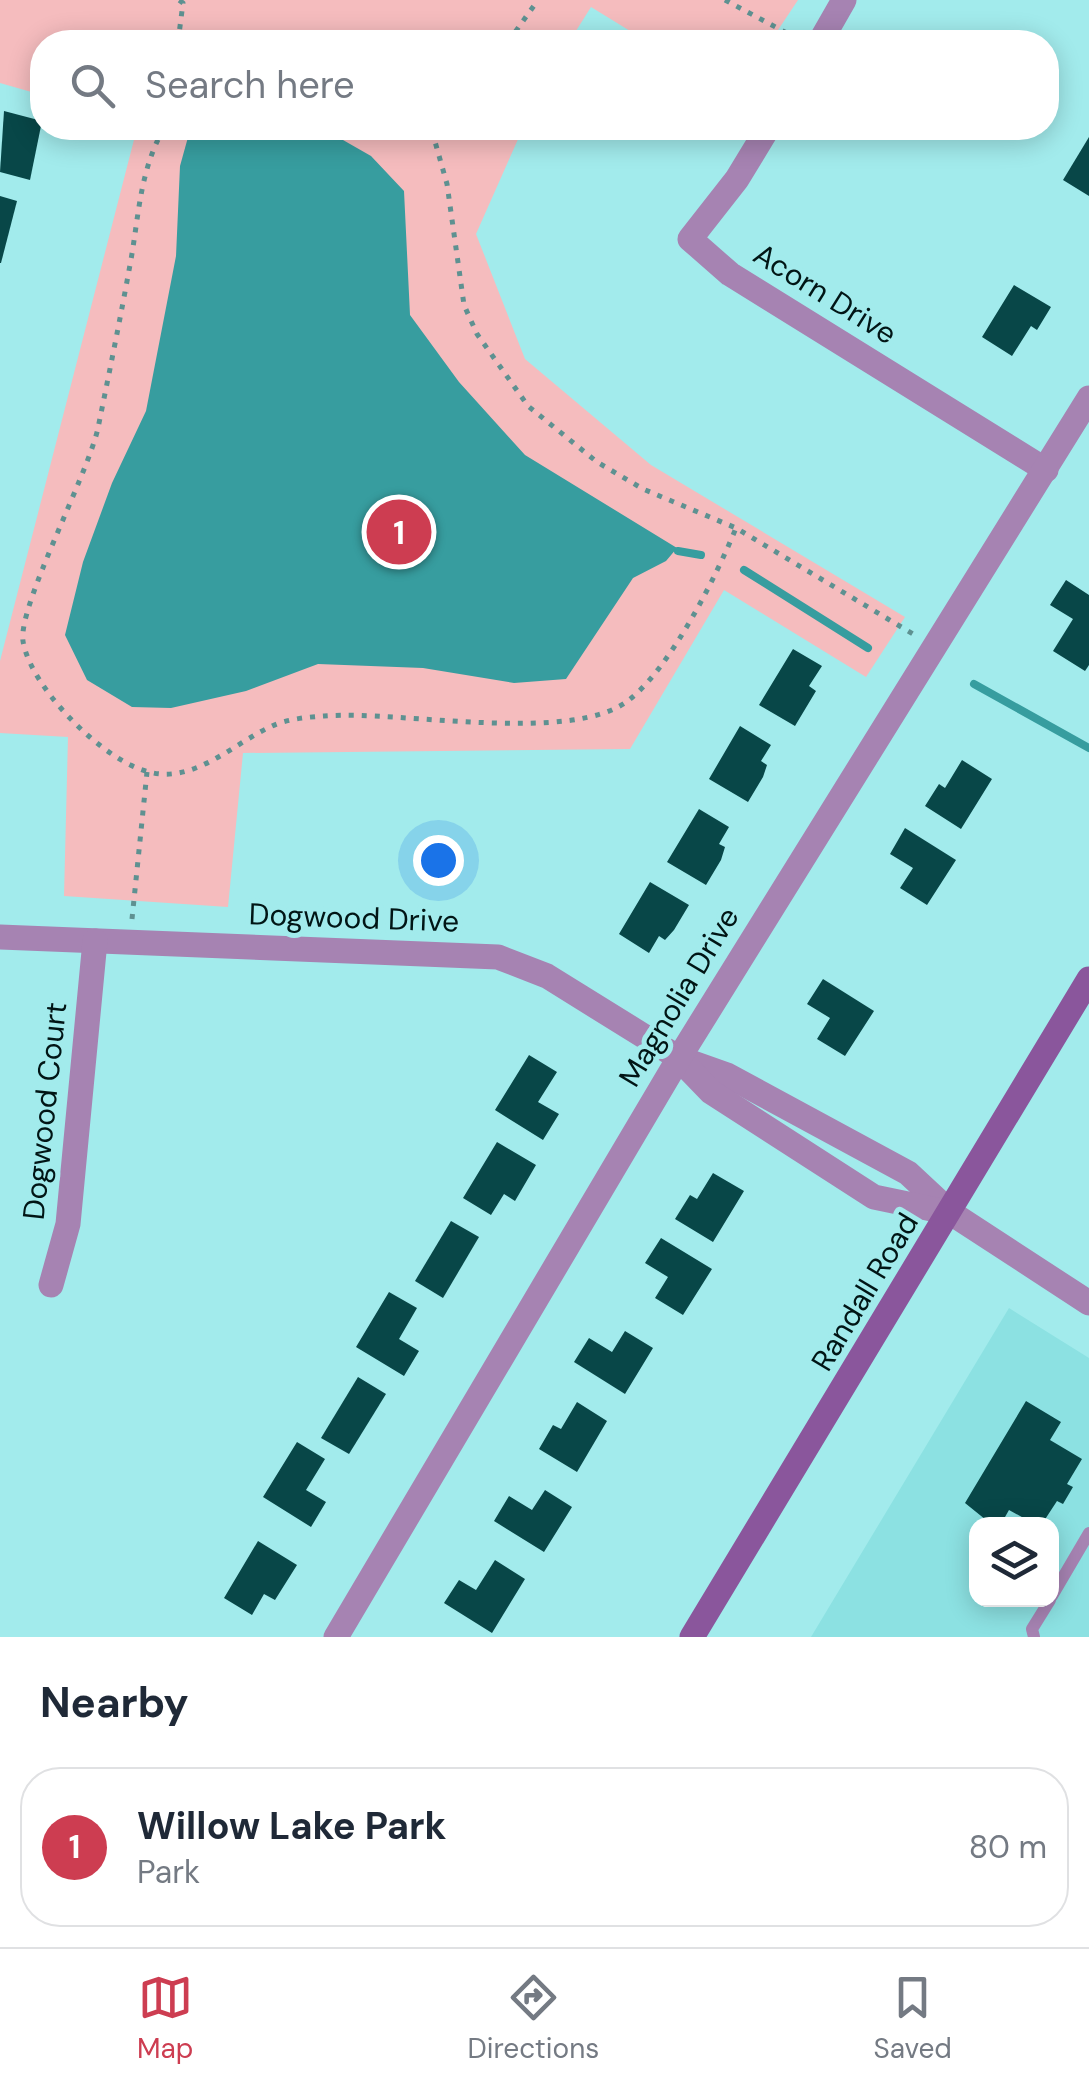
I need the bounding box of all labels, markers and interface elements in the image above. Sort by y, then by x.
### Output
search box [30,30,1059,140]
icon: search [65,58,120,113]
text: Search here [145,60,355,110]
street label: Acorn Drive [746,234,904,353]
pin: 1 [366,494,432,570]
your location [413,835,464,886]
street label: Dogwood Drive [248,894,460,941]
street label: Magnolia Drive [610,900,747,1094]
street label: Dogwood Court [14,1000,75,1222]
street label: Randall Road [802,1206,927,1378]
map controls [969,1517,1059,1607]
button: layers [969,1517,1059,1607]
text: Nearby [40,1675,189,1730]
text: Willow Lake Park [137,1801,447,1851]
text: 1 [69,1826,80,1868]
text: 80 m [969,1826,1047,1868]
text: Park [137,1851,200,1893]
tab: Map [137,1970,193,2067]
tab: Directions [468,1970,599,2067]
tab: Saved [873,1970,952,2067]

